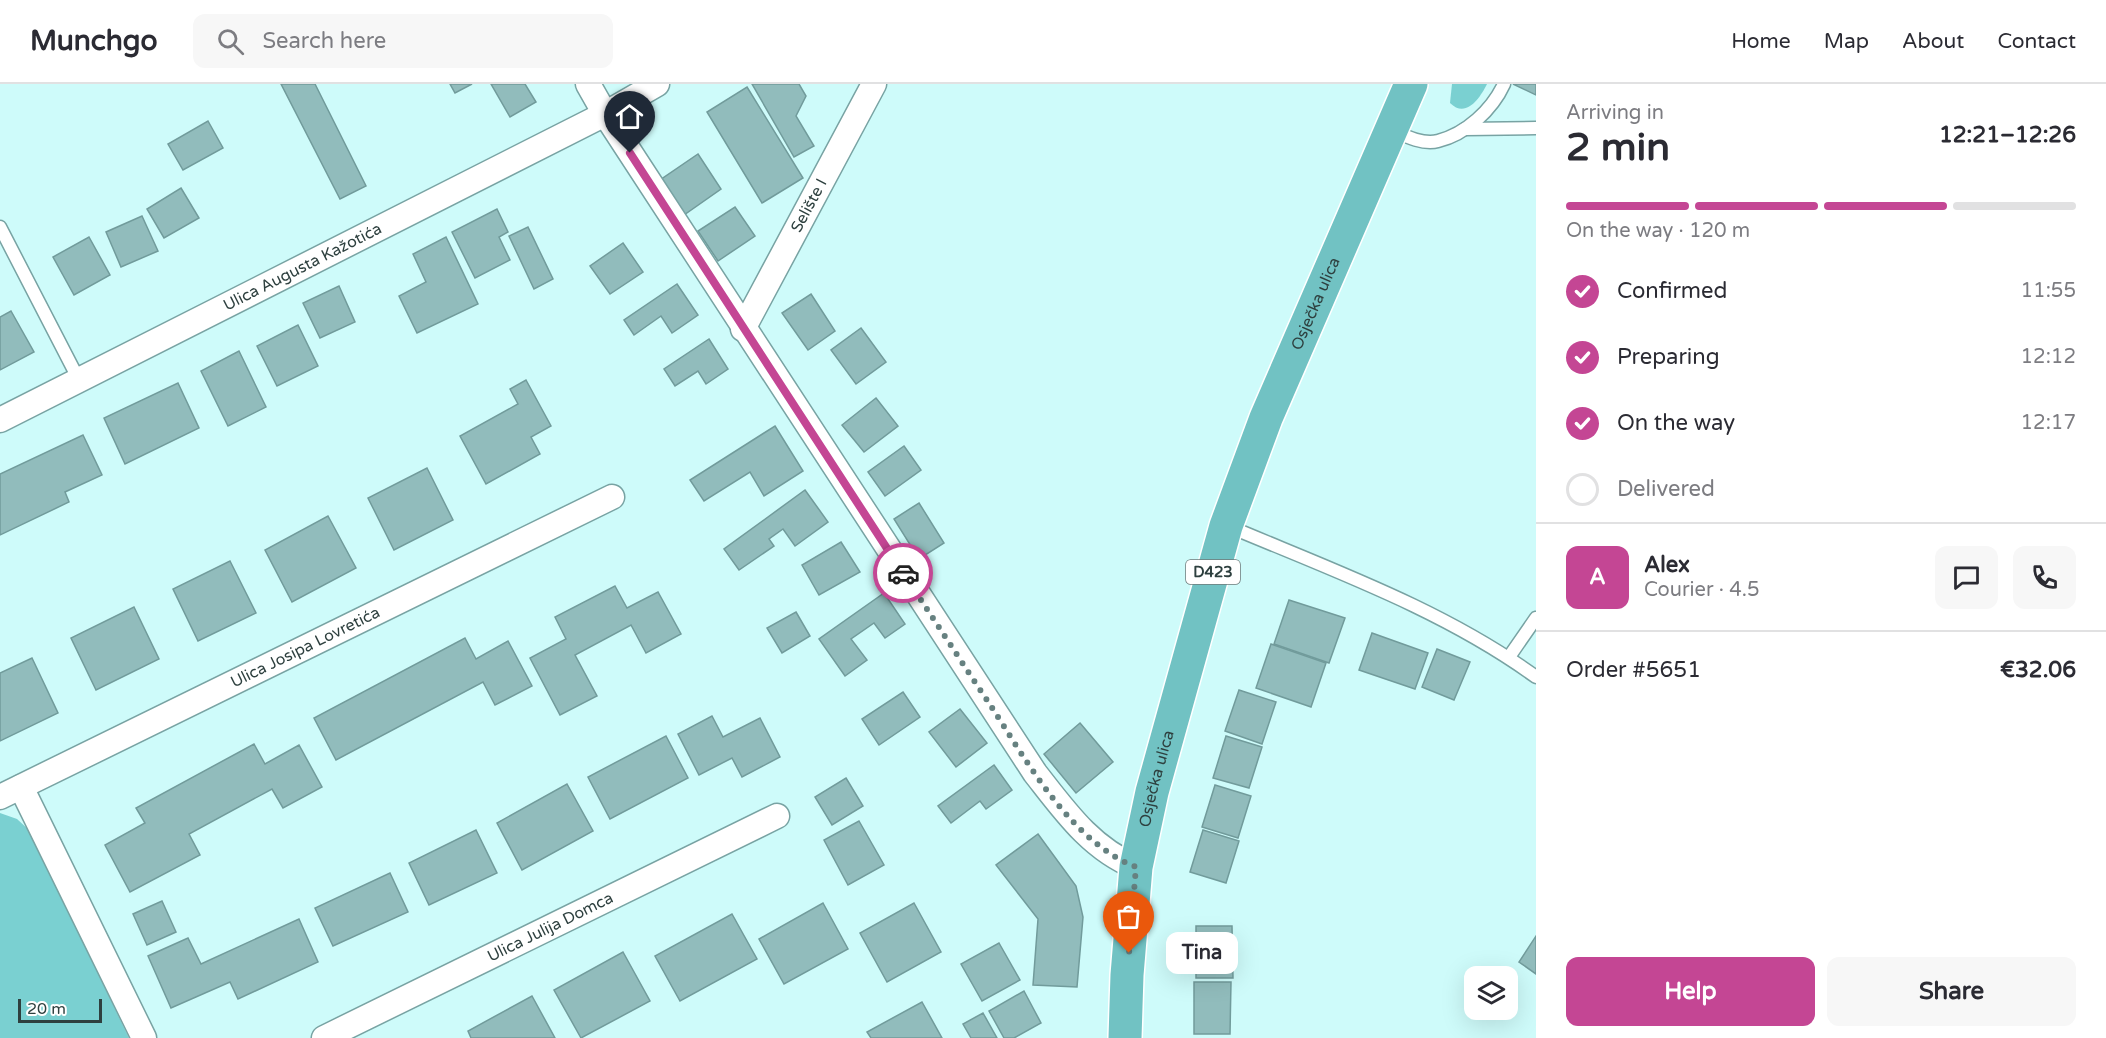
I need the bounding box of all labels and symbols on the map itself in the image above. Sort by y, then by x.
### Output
pin [604,91,655,153]
street label: Selište I [786,175,832,236]
street label: Ulica Augusta Kažotića [220,219,385,315]
street label: Osječka ulica [1287,254,1345,353]
courier [873,543,933,603]
road number: D423 [1186,560,1240,584]
street label: Ulica Josipa Lovretića [227,602,383,692]
street label: Osječka ulica [1135,728,1179,829]
street label: Ulica Julija Domca [484,888,617,966]
pin [1103,891,1154,953]
callout: Tina [1165,932,1237,974]
scale bar [18,996,102,1024]

